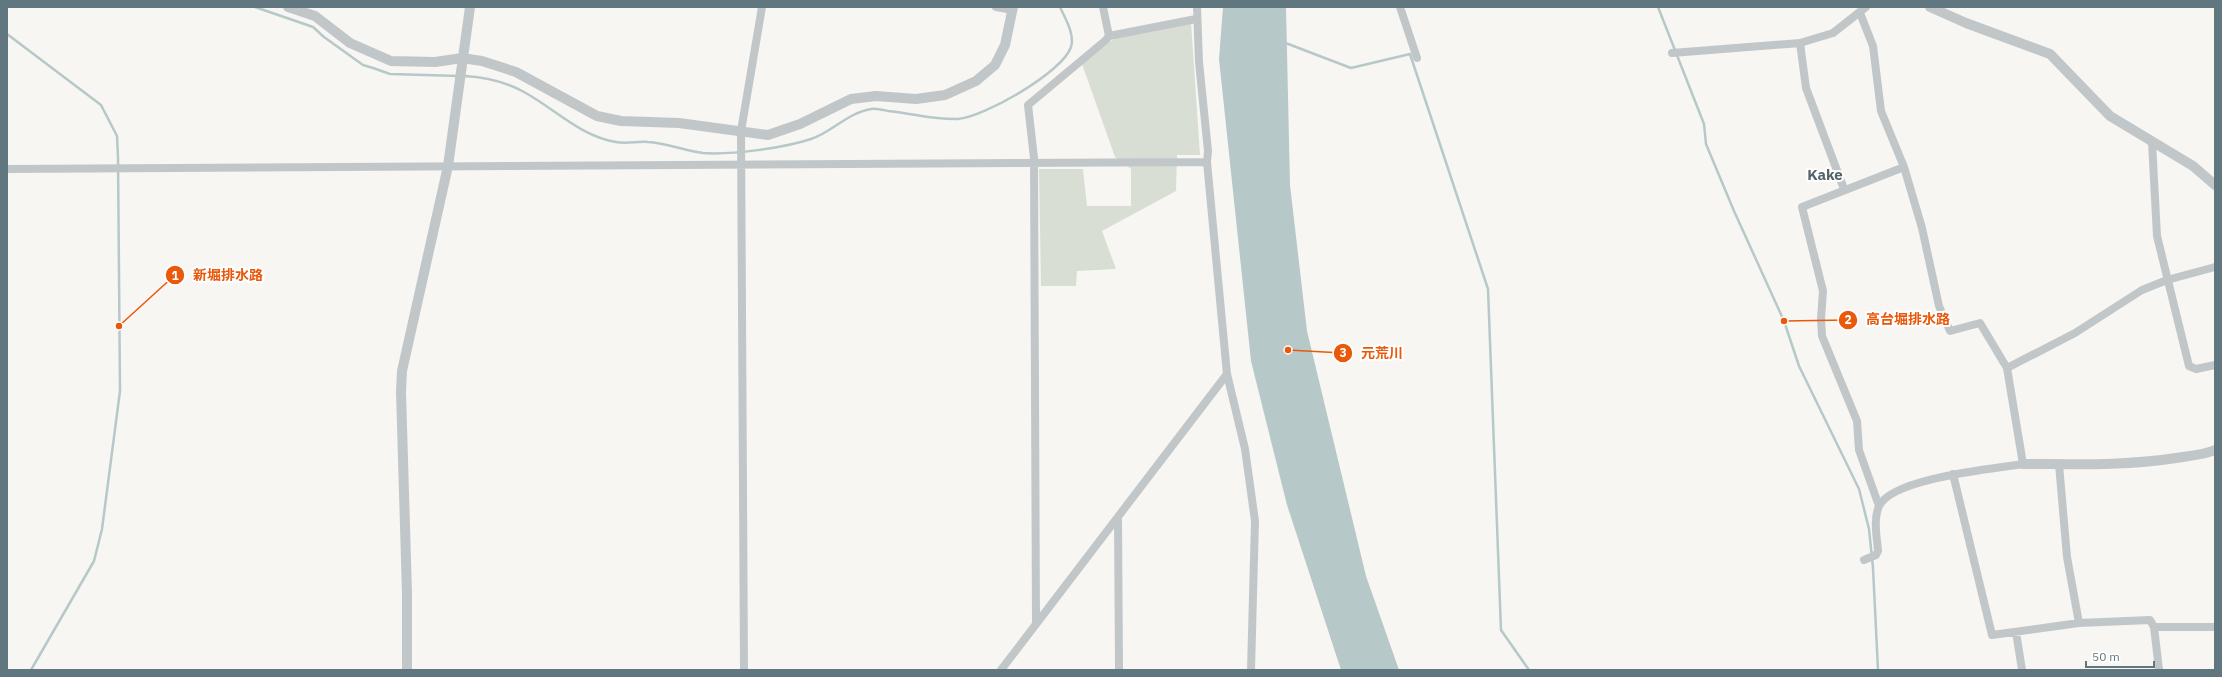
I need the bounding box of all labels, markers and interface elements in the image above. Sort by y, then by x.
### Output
district label: Kake [1807,165,1843,184]
callout: 新堀排水路 [165,262,271,288]
text: 新堀排水路 [193,266,263,284]
text: 1 [171,268,179,283]
callout: 高台堀排水路 [1838,307,1958,333]
text: 高台堀排水路 [1866,310,1950,328]
text: 2 [1844,312,1852,327]
callout: 元荒川 [1333,340,1411,366]
text: 元荒川 [1361,344,1403,362]
text: 3 [1339,345,1347,360]
scale bar [2086,643,2154,669]
text: 50 m [2092,649,2120,664]

